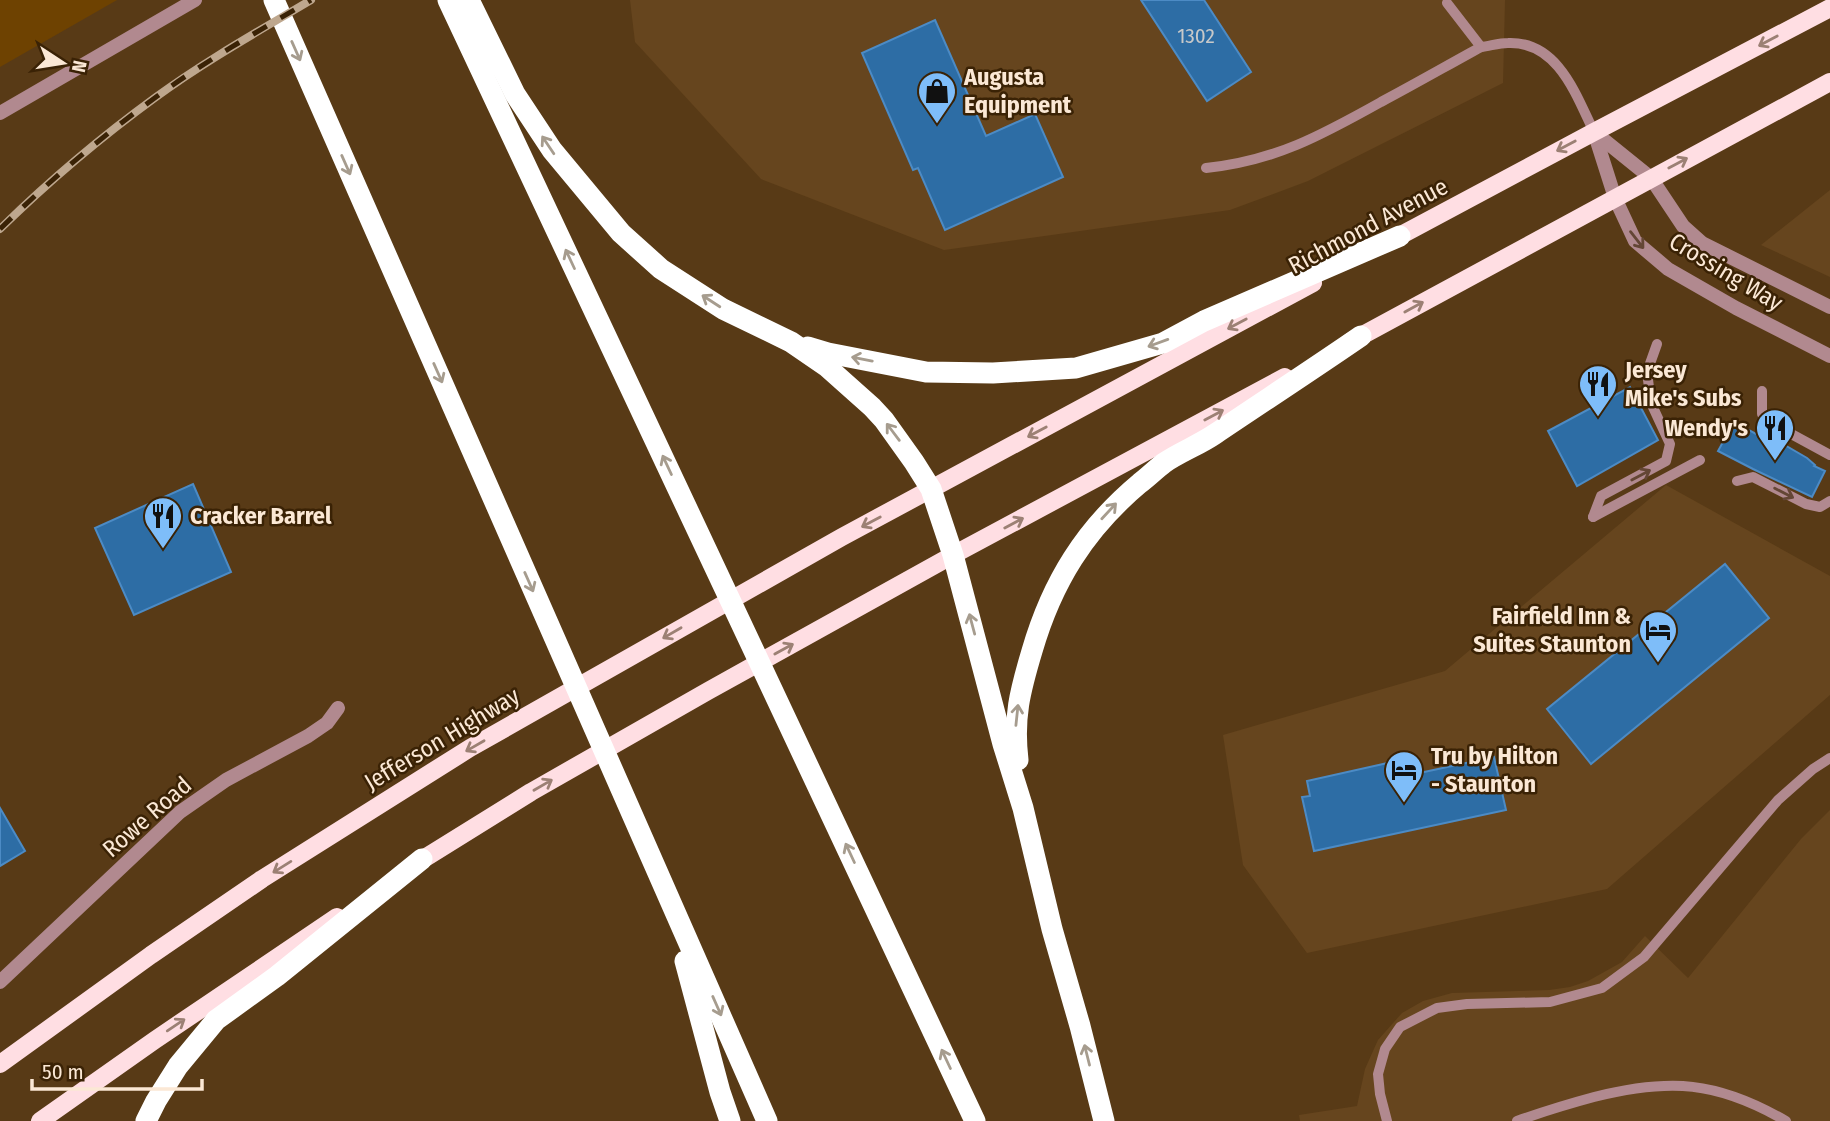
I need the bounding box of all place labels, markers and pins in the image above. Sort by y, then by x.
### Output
place label: Augusta Equipment [963,63,1072,119]
shop icon: Augusta Equipment [916,70,958,125]
place label: Jersey Mike's Subs [1624,356,1742,412]
restaurant icon: Jersey Mike's Subs [1577,363,1619,418]
restaurant icon: Wendy's [1754,407,1796,462]
place label: Wendy's [1665,414,1748,442]
restaurant icon: Cracker Barrel [142,495,184,550]
place label: Cracker Barrel [190,502,332,530]
place label: Fairfield Inn & Suites Staunton [1473,602,1631,658]
hotel icon: Fairfield Inn & Suites Staunton [1637,609,1679,664]
place label: Tru by Hilton - Staunton [1431,742,1558,798]
hotel icon: Tru by Hilton - Staunton [1383,749,1425,804]

